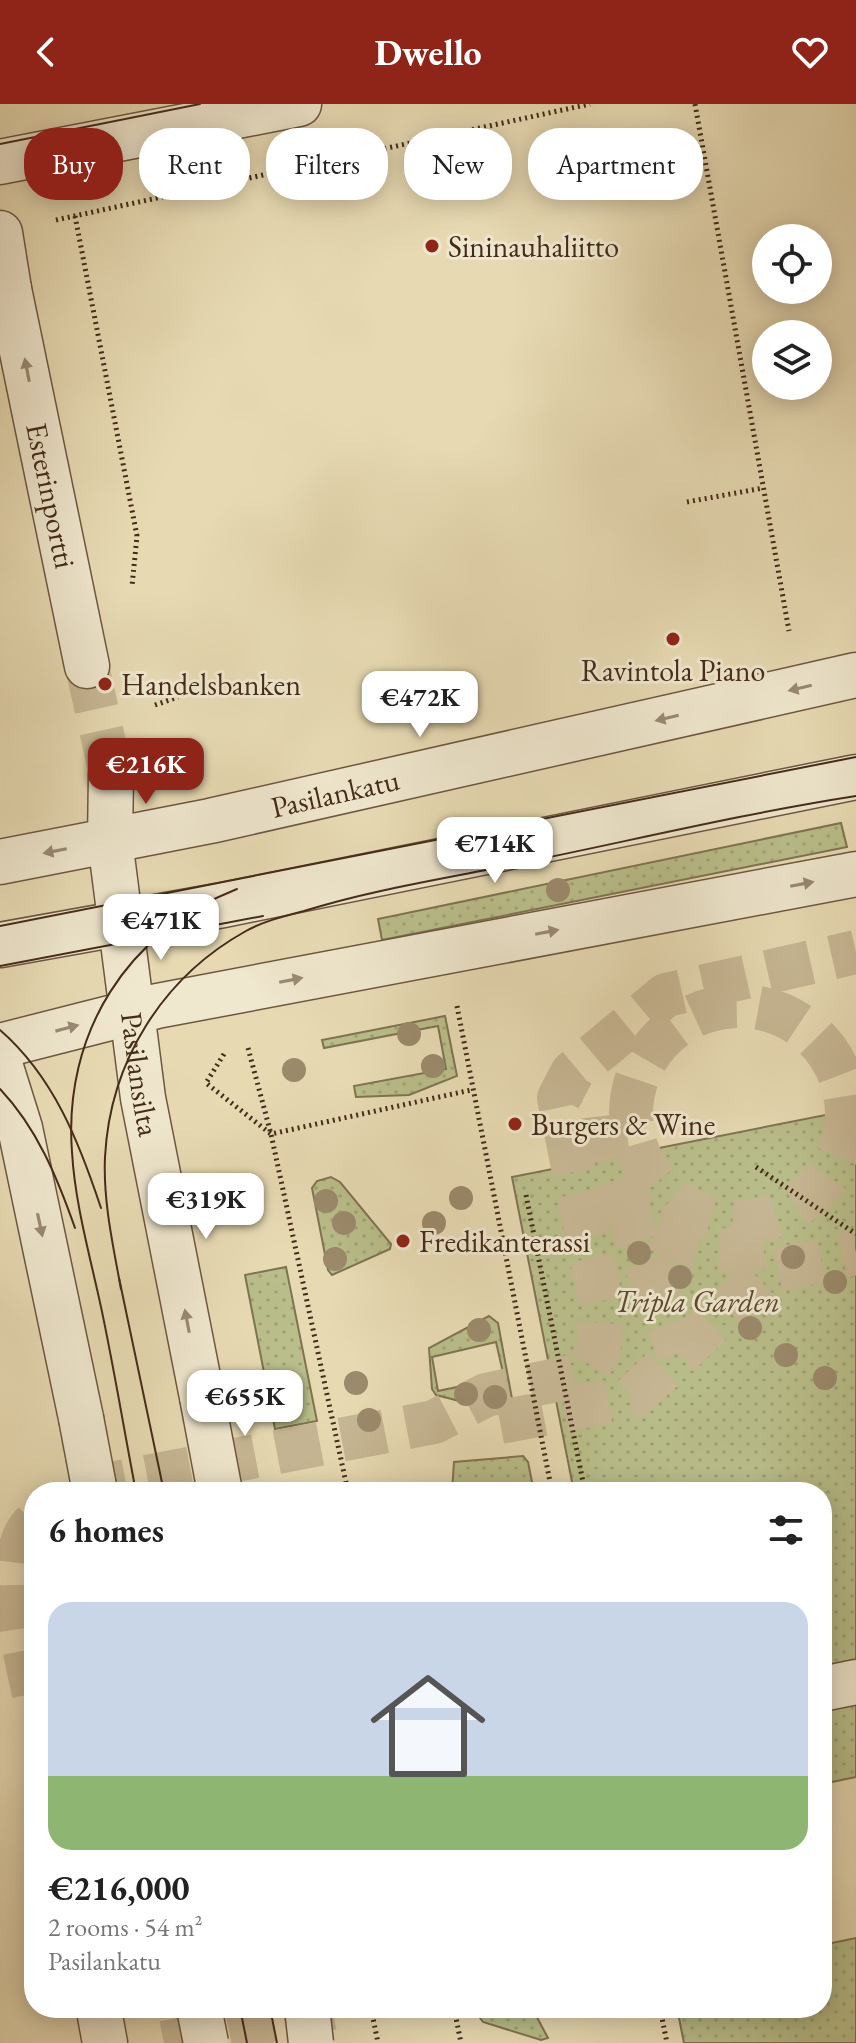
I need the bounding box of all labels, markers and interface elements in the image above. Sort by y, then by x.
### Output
text: Dwello [374,29,482,76]
icon: back [24,30,68,74]
icon: heart [788,30,832,74]
chip: Buy [24,128,123,200]
chip: Rent [139,128,250,200]
chip: Filters [266,128,388,200]
chip: New [404,128,512,200]
chip: Apartment [528,128,703,200]
map controls [752,224,832,400]
button: locate [752,224,832,304]
place label: Sininauhaliitto [448,227,619,266]
marker: Sininauhaliitto [423,237,441,255]
button: layers [752,320,832,400]
one-way arrow [20,357,32,382]
street label: Esterinportti [18,419,86,572]
marker: Ravintola Piano [664,630,682,648]
place label: Ravintola Piano [581,651,765,690]
place label: Handelsbanken [121,665,301,704]
pin: €472K [364,671,476,739]
marker: Handelsbanken [96,675,114,693]
text: €472K [380,680,460,714]
one-way arrow [787,682,812,695]
one-way arrow [655,712,680,725]
pin: €216K [90,738,202,806]
text: €216K [106,747,186,781]
street label: Pasilankatu [267,759,403,826]
pin: €714K [439,817,551,885]
text: €714K [455,826,535,860]
one-way arrow [42,846,67,858]
one-way arrow [790,878,815,890]
pin: €471K [105,894,217,962]
text: €471K [121,903,201,937]
one-way arrow [535,926,560,938]
one-way arrow [279,974,304,986]
street label: Pasilansilta [113,1010,170,1139]
one-way arrow [54,1021,79,1033]
place label: Burgers & Wine [531,1105,715,1144]
marker: Burgers & Wine [506,1115,524,1133]
pin: €319K [150,1173,262,1241]
text: €319K [166,1182,246,1216]
one-way arrow [34,1212,47,1237]
place label: Fredikanterassi [419,1222,590,1261]
marker: Fredikanterassi [394,1232,412,1250]
park label: Tripla Garden [614,1282,780,1321]
one-way arrow [180,1308,192,1333]
pin: €655K [189,1370,301,1438]
text: €655K [205,1379,285,1413]
text: 6 homes [48,1508,164,1552]
icon: filters [764,1508,808,1552]
icon: home [356,1654,500,1798]
text: €216,000 [48,1866,189,1910]
text: 2 rooms · 54 m² [48,1910,203,1944]
text: Pasilankatu [48,1944,161,1978]

